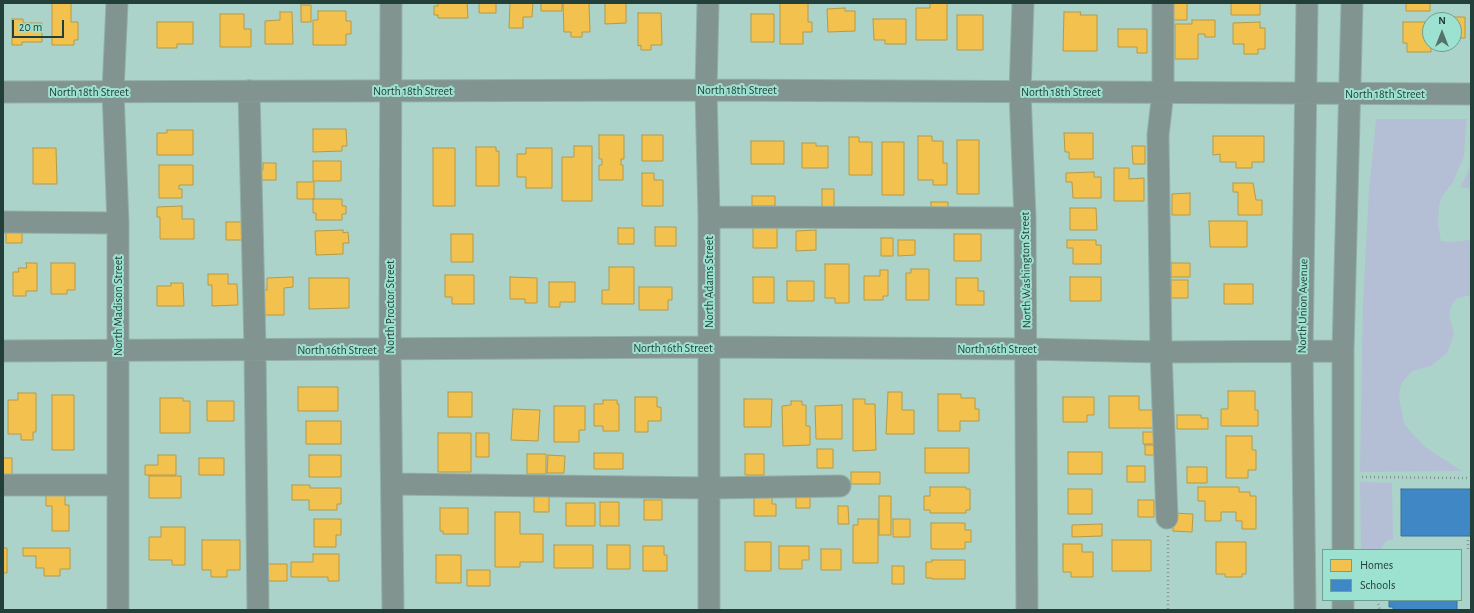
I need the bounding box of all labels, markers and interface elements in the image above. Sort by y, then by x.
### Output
scale bar [14,12,66,38]
north arrow [1422,12,1462,52]
text: N [1438,15,1446,26]
text: 20 m [19,21,42,33]
street label: North 18th Street [697,83,777,97]
street label: North 18th Street [373,84,453,98]
street label: North 18th Street [49,85,129,99]
street label: North 18th Street [1021,85,1101,99]
street label: North 18th Street [1345,87,1425,101]
street label: North Washington Street [1018,212,1034,328]
street label: North Adams Street [702,236,716,328]
street label: North Madison Street [111,256,125,356]
street label: North Union Avenue [1295,258,1311,354]
street label: North Proctor Street [383,260,397,354]
street label: North 16th Street [633,341,713,355]
street label: North 16th Street [957,342,1037,356]
street label: North 16th Street [297,343,377,357]
legend [1322,549,1462,601]
text: Homes [1360,559,1393,571]
text: Schools [1360,579,1395,591]

